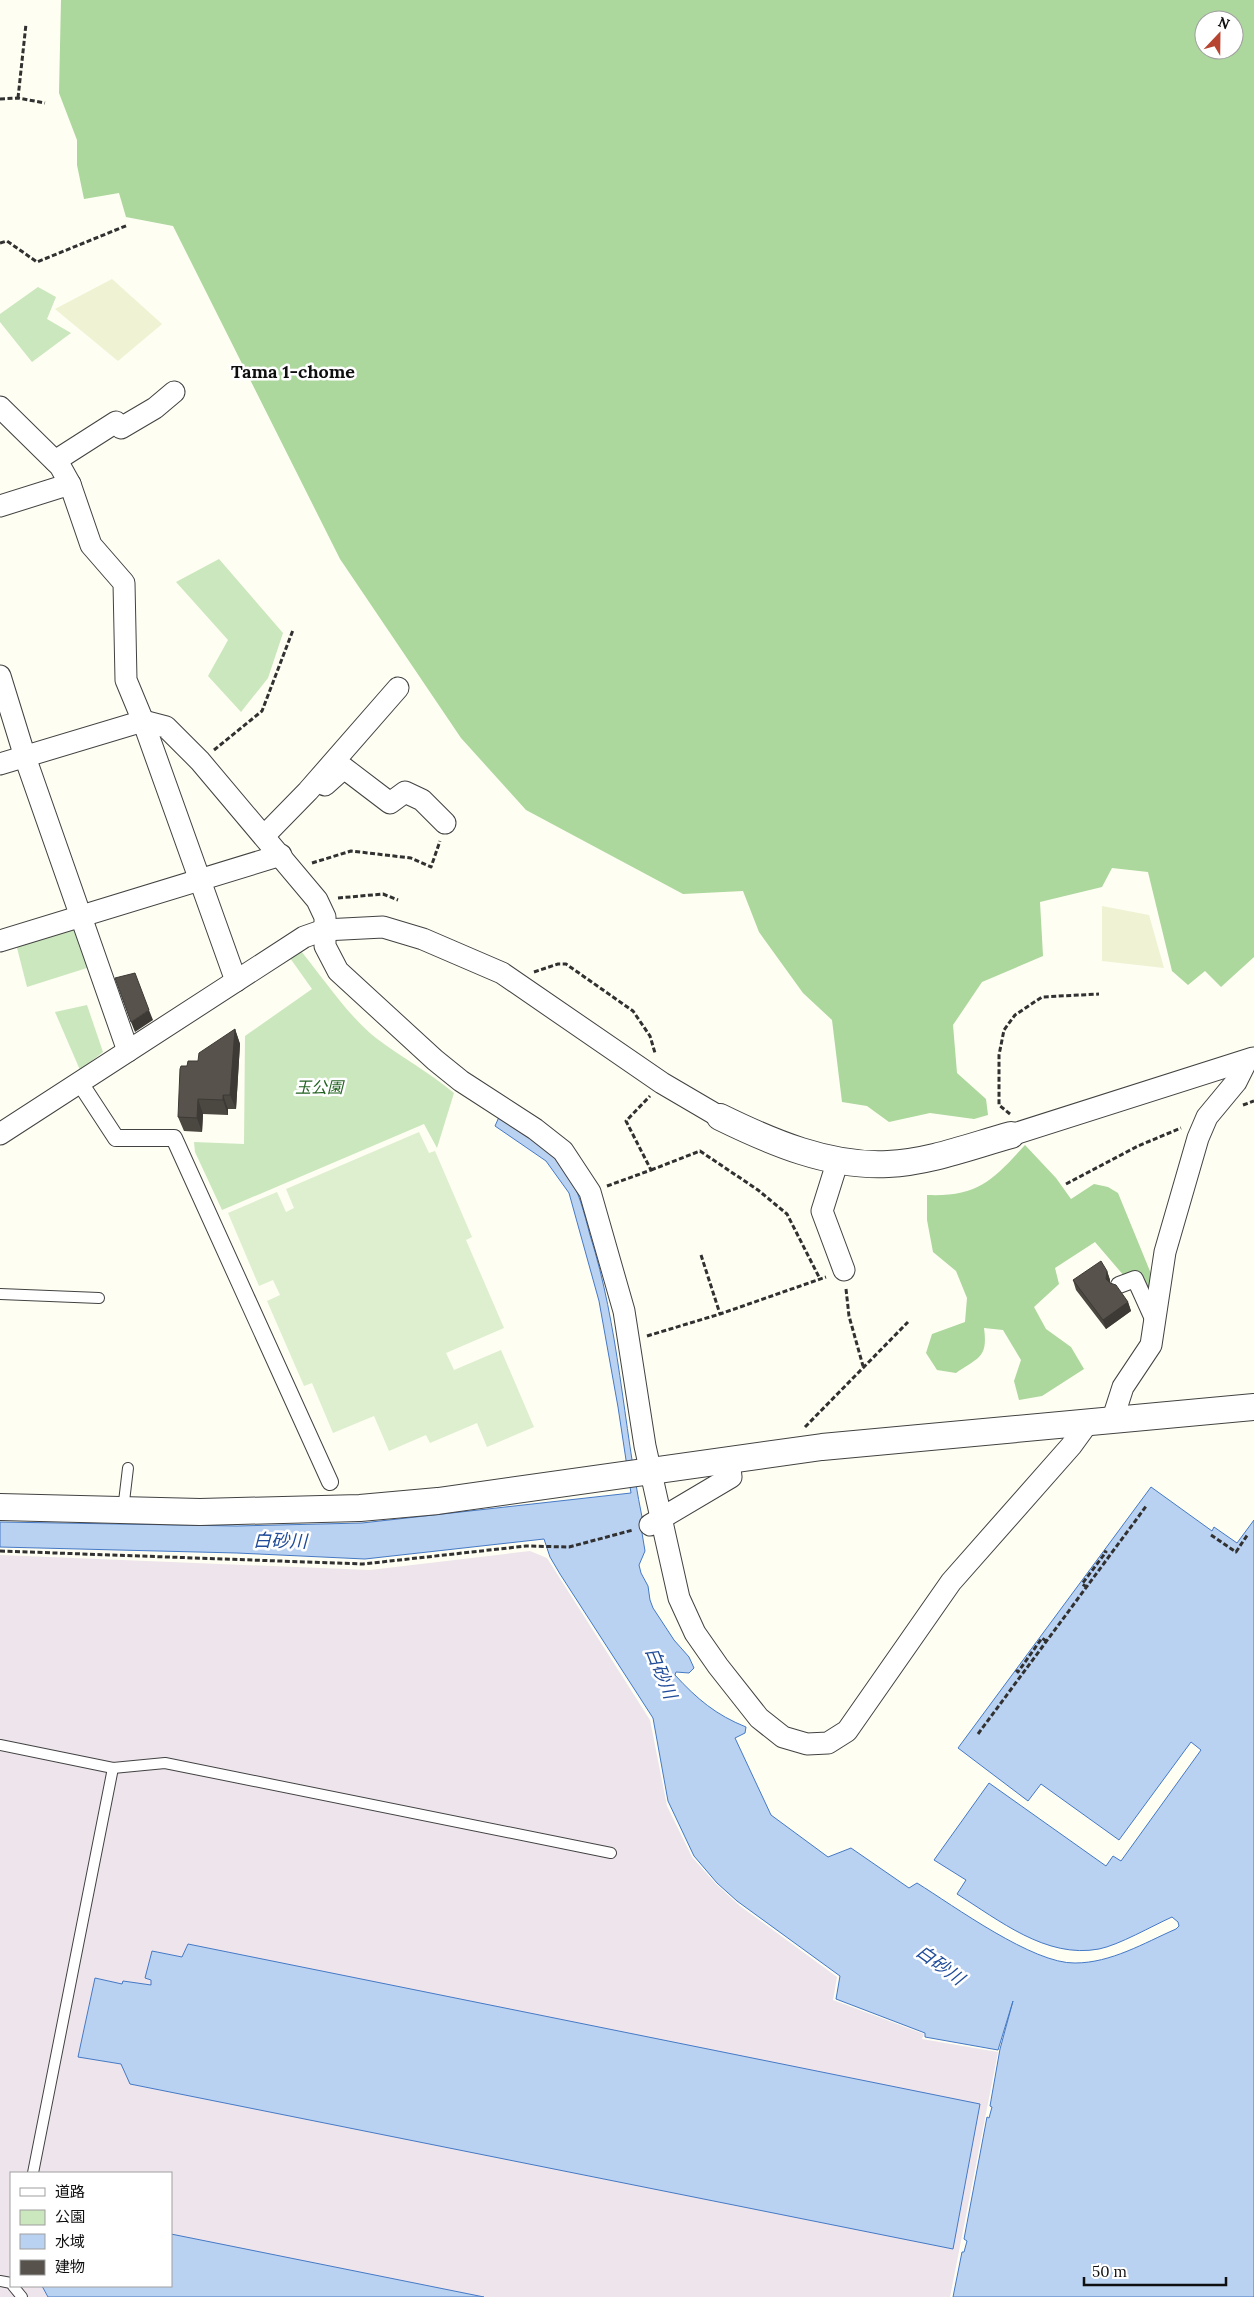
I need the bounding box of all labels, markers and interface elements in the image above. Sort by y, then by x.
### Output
north arrow [1194,10,1244,60]
text: N [1215,13,1232,33]
district label: Tama 1-chome [231,360,355,383]
park label: 玉公園 [295,1077,345,1097]
water label: 白砂川 [253,1529,309,1553]
water label: 白砂川 [641,1643,683,1704]
water label: 白砂川 [912,1939,971,1991]
legend [10,2172,172,2287]
text: 道路 [55,2182,85,2201]
text: 公園 [55,2207,85,2226]
text: 水域 [55,2232,85,2251]
scale bar [1084,2254,1226,2286]
text: 建物 [55,2257,85,2276]
text: 50 m [1092,2262,1127,2281]

